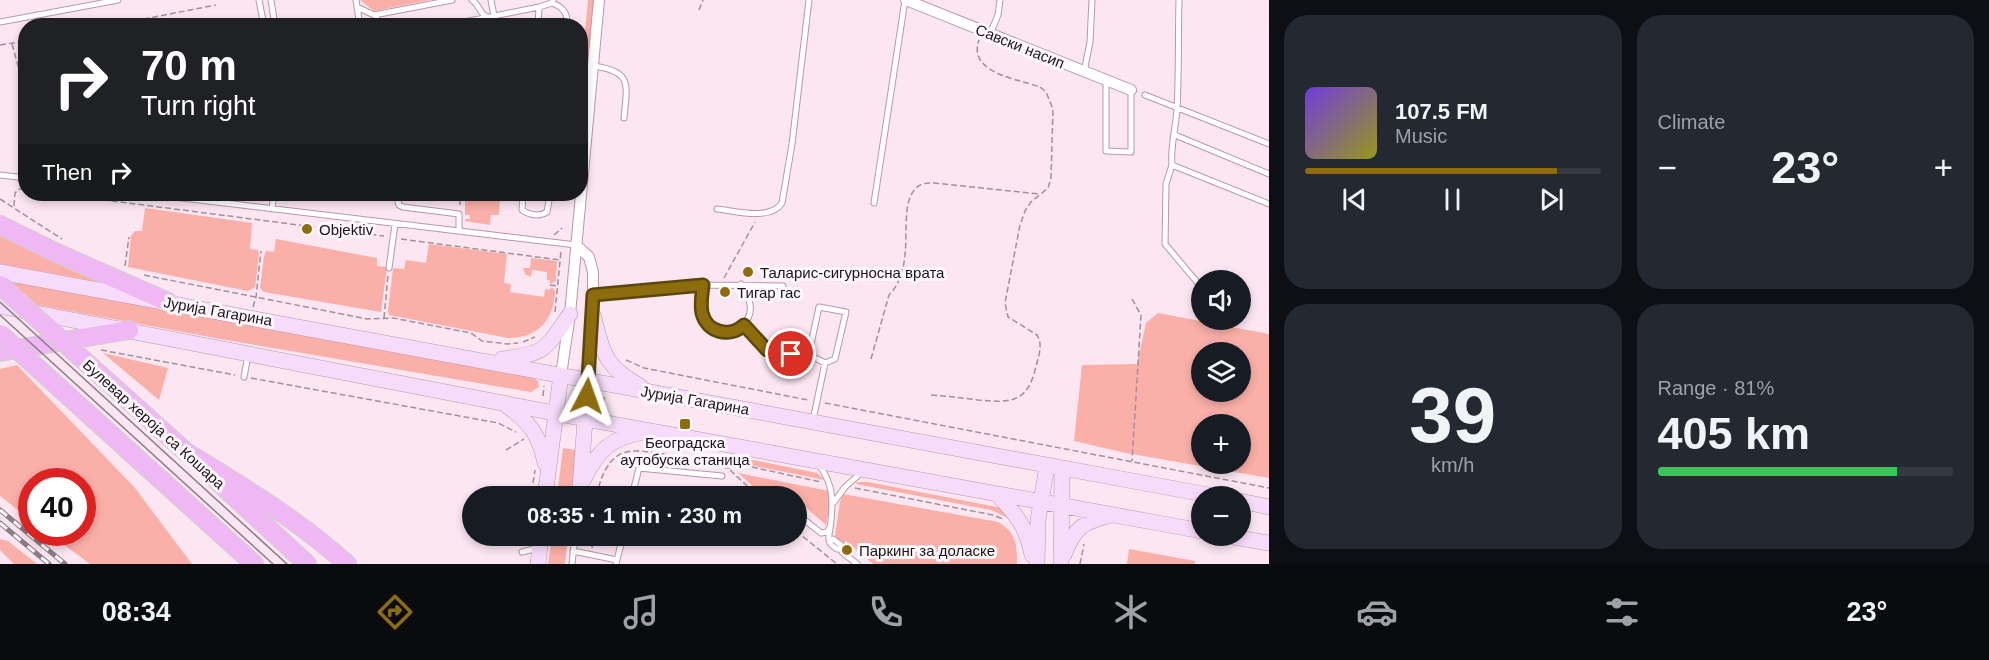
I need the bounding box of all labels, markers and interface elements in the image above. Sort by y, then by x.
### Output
street label: Савски насип [973,20,1067,72]
icon: right [42,42,120,120]
text: 70 m [141,42,237,89]
text: Turn right [141,91,256,121]
text: 107.5 FM [1395,99,1488,124]
text: Climate [1658,111,1725,133]
text: Music [1395,125,1447,147]
text: 23° [1771,142,1839,193]
text: − [1658,149,1677,186]
text: + [1934,149,1953,186]
icon: right [104,156,137,189]
text: Then [42,160,92,185]
icon: previous [1338,183,1371,216]
icon: pause [1436,183,1469,216]
icon: next [1535,183,1568,216]
place label: Objektiv [319,221,374,238]
marker: Objektiv [300,222,314,236]
place label: Таларис-сигурносна врата [760,264,945,281]
marker: Таларис-сигурносна врата [741,265,755,279]
map controls [1191,270,1251,546]
button: sound [1191,270,1251,330]
place label: Тигар гас [737,284,801,301]
marker: Тигар гас [718,285,732,299]
street label: Јурија Гагарина [162,293,274,329]
pin [765,328,816,379]
icon: arrive [774,337,807,370]
button: layers [1191,342,1251,402]
street label: Булевар хероја са Кошара [80,356,229,493]
position arrow [555,364,619,428]
text: 39 [1409,371,1496,459]
text: Range · 81% [1658,377,1774,399]
street label: Јурија Гагарина [639,382,751,418]
text: 405 km [1658,408,1810,459]
button: + [1191,414,1251,474]
marker: Београдска аутобуска станица [678,417,692,431]
place label: Београдска аутобуска станица [620,434,750,468]
text: km/h [1431,454,1474,476]
speed limit sign: 40 [18,468,96,546]
button: − [1191,486,1251,546]
text: 08:35 · 1 min · 230 m [527,503,742,528]
place label: Паркинг за доласке [859,542,995,559]
marker: Паркинг за доласке [840,543,854,557]
icon: directions [374,591,416,633]
icon: music [620,591,662,633]
icon: phone [865,591,907,633]
icon: climate [1110,591,1152,633]
icon: car [1356,591,1398,633]
icon: filters [1601,591,1643,633]
text: 08:34 [102,597,171,627]
text: 23° [1846,597,1887,627]

